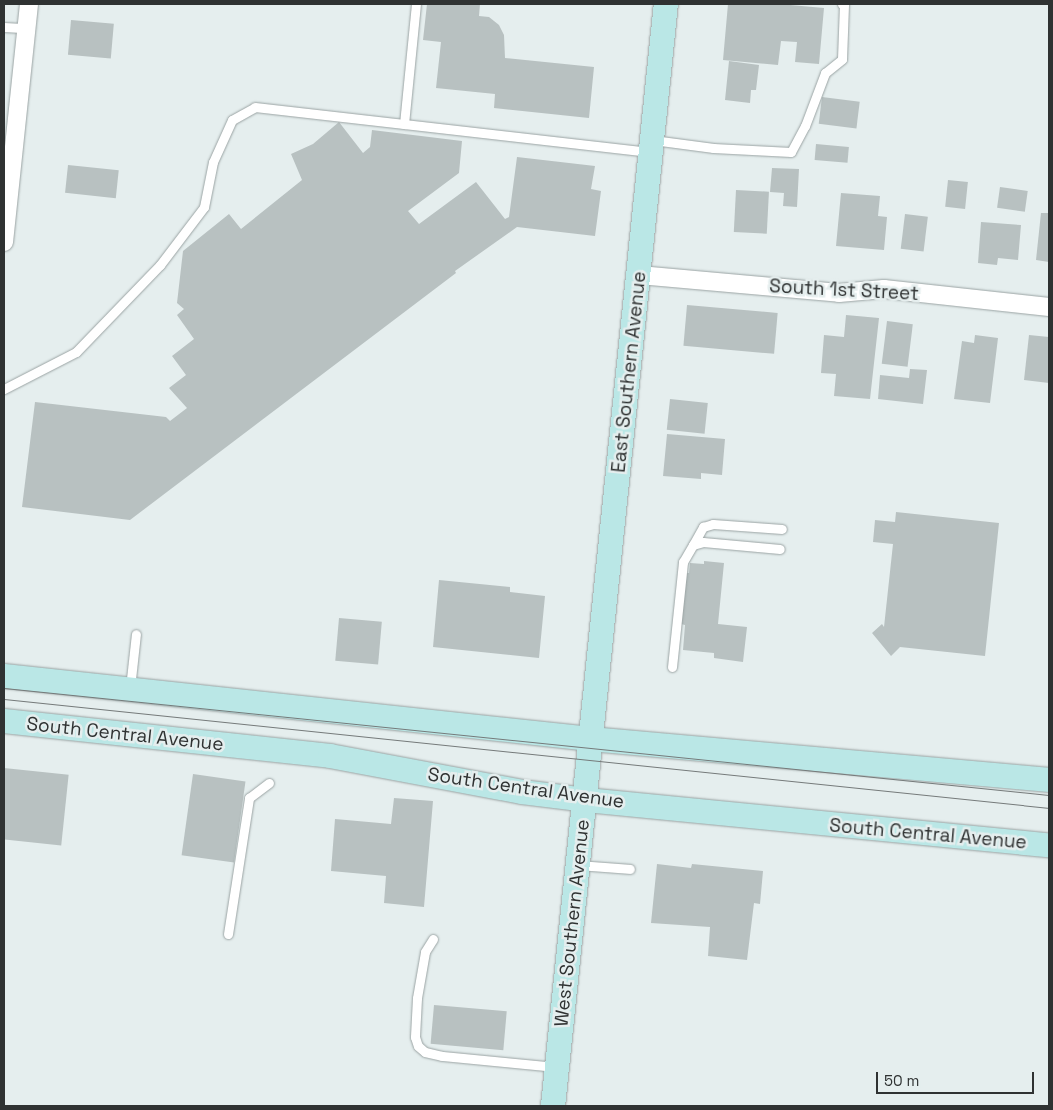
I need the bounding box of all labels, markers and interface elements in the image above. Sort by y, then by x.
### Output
street label: East Southern Avenue [607,270,651,474]
street label: South 1st Street [769,275,919,305]
street label: South Central Avenue [25,712,225,756]
street label: South Central Avenue [426,763,626,813]
street label: South Central Avenue [828,814,1028,854]
street label: West Southern Avenue [550,818,594,1028]
scale bar [878,1062,1036,1094]
text: 50 m [884,1071,919,1090]

